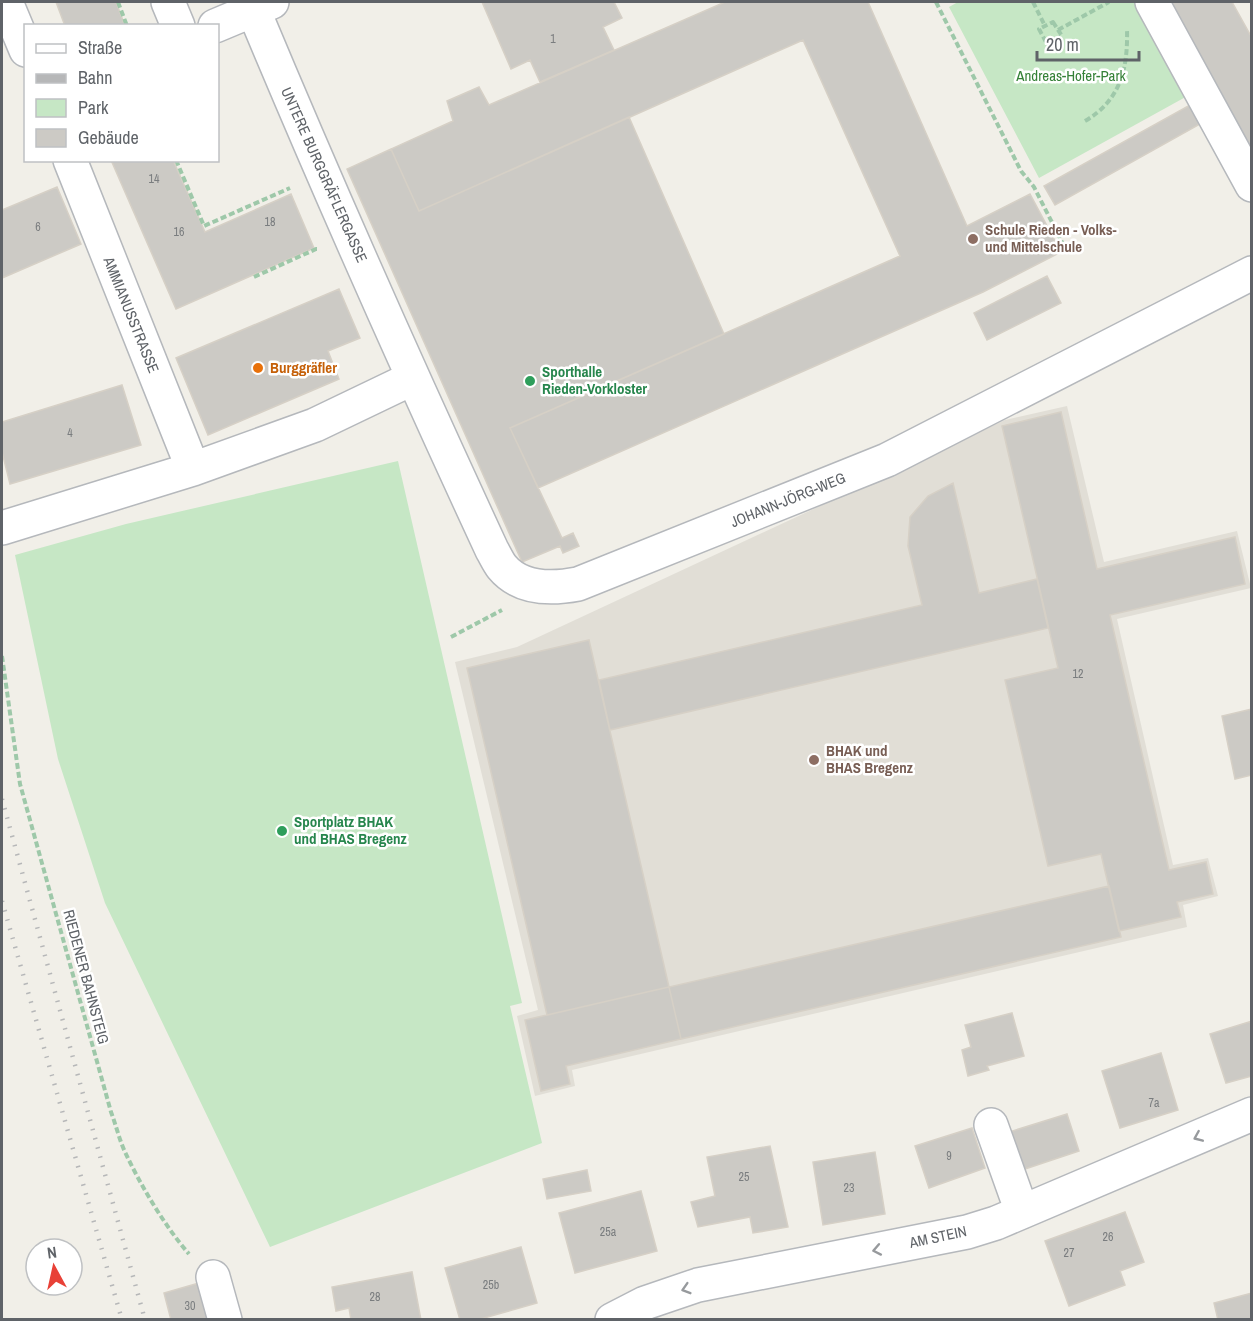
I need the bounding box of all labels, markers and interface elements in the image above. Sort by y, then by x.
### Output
legend [24,24,219,162]
scale bar [1037,24,1139,62]
house number: 1 [550,31,556,47]
text: 20 m [1046,32,1079,57]
text: Straße [78,35,122,60]
text: Bahn [78,65,112,90]
park label: Andreas-Hofer-Park [1015,65,1127,86]
street label: UNTERE BURGGRÄFLERGASSE [276,84,373,266]
text: Park [78,95,109,120]
text: Gebäude [78,125,139,150]
house number: 14 [149,171,160,187]
house number: 18 [265,214,275,230]
house number: 6 [35,219,41,235]
place label: Schule Rieden - Volks- und Mittelschule [985,219,1117,257]
house number: 16 [174,224,184,240]
marker: Schule Rieden - Volks- und Mittelschule [966,232,980,246]
street label: AMMIANUSSTRASSE [98,253,164,376]
place label: Burggräfler [270,357,337,378]
marker: Burggräfler [251,361,265,375]
place label: Sporthalle Rieden-Vorkloster [542,361,647,399]
marker: Sporthalle Rieden-Vorkloster [523,374,537,388]
house number: 4 [67,425,73,441]
street label: JOHANN-JÖRG-WEG [727,467,848,532]
house number: 12 [1073,666,1083,682]
place label: BHAK und BHAS Bregenz [826,740,913,778]
marker: BHAK und BHAS Bregenz [807,753,821,767]
place label: Sportplatz BHAK und BHAS Bregenz [294,811,407,849]
marker: Sportplatz BHAK und BHAS Bregenz [275,824,289,838]
street label: RIEDENER BAHNSTEIG [58,907,114,1046]
house number: 7a [1149,1095,1160,1111]
one-way arrow [1193,1130,1204,1142]
house number: 9 [946,1148,952,1164]
house number: 25 [739,1169,750,1185]
house number: 23 [844,1180,854,1196]
street label: AM STEIN [906,1220,968,1253]
house number: 25a [600,1224,617,1240]
house number: 26 [1103,1229,1113,1245]
north arrow [24,1237,84,1297]
text: N [46,1241,58,1264]
one-way arrow [872,1243,882,1256]
house number: 27 [1064,1245,1075,1261]
house number: 25b [483,1277,499,1293]
one-way arrow [681,1282,691,1294]
house number: 28 [370,1289,380,1305]
house number: 30 [185,1298,195,1314]

